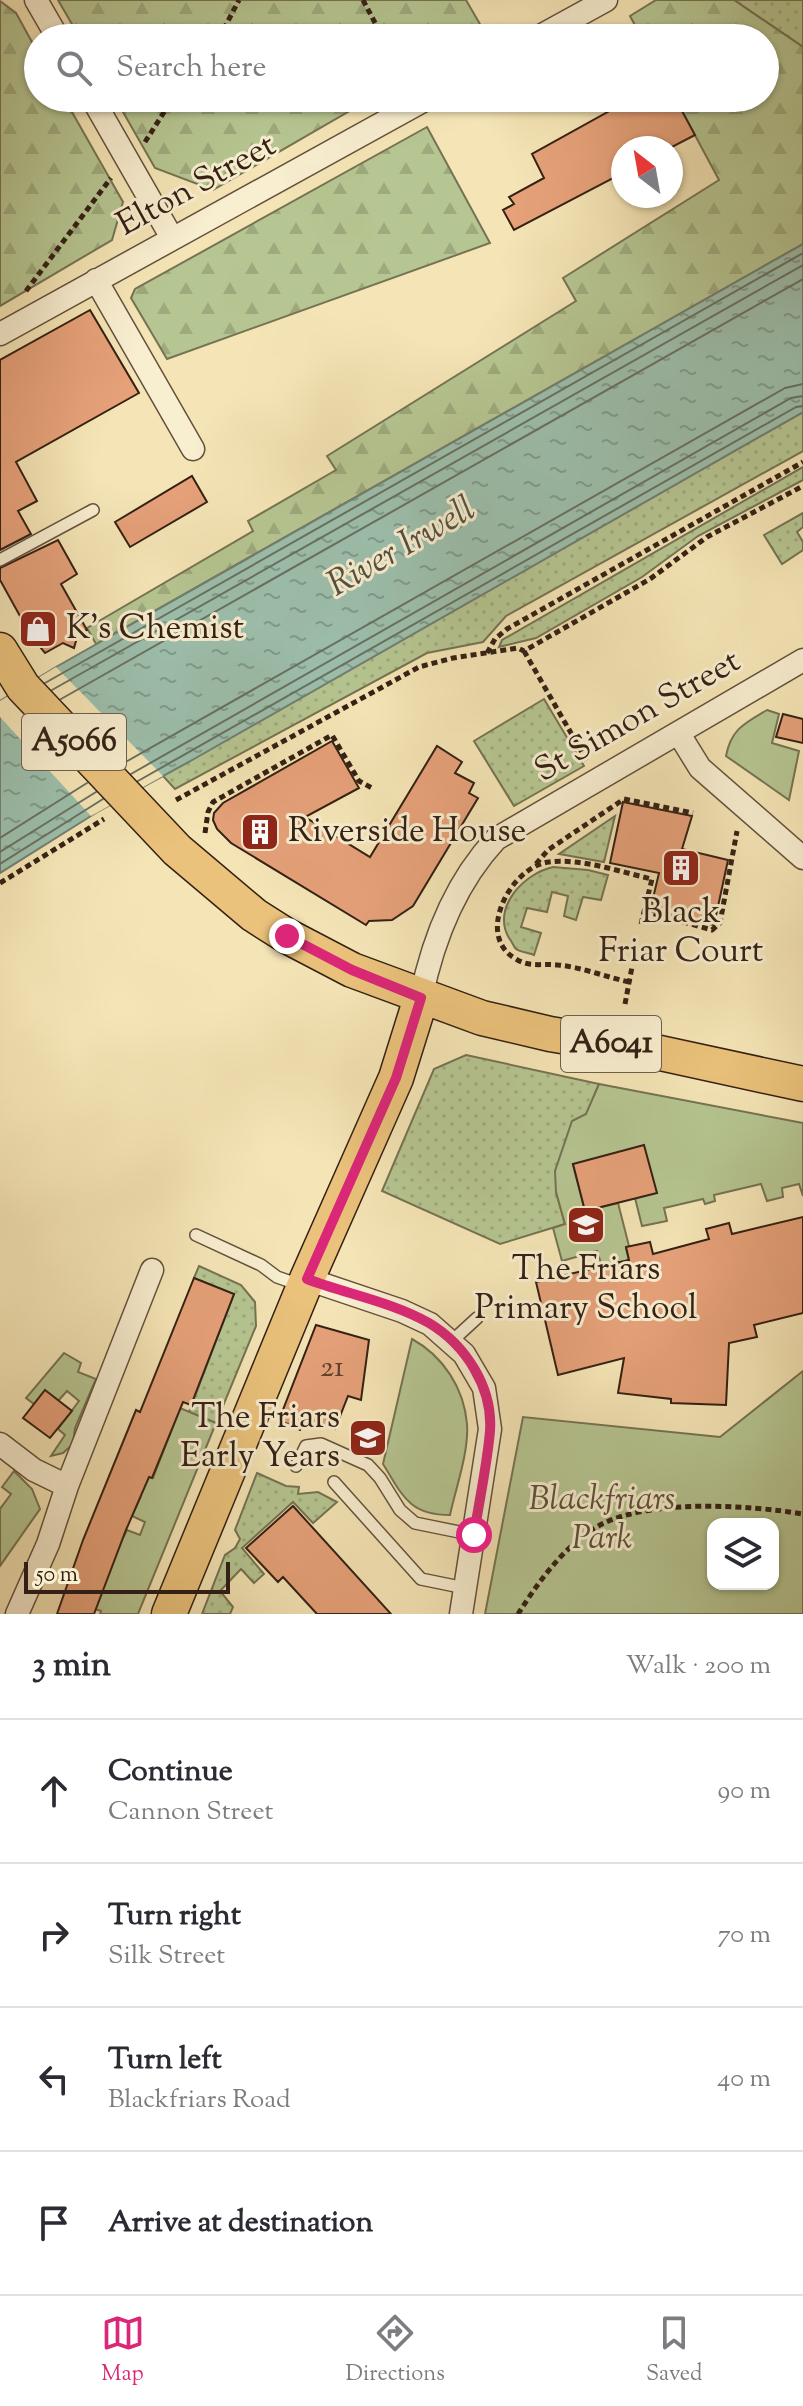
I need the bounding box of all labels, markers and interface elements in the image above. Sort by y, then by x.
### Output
search box [24,24,779,112]
icon: search [52,46,96,90]
text: Search here [116,47,266,90]
street label: Elton Street [109,122,286,250]
north arrow [611,136,683,208]
water label: River Irwell [318,485,486,611]
place label: K's Chemist [66,605,245,654]
shop icon: K's Chemist [17,608,59,650]
street label: St Simon Street [526,638,750,796]
road number: A5066 [22,714,126,770]
place label: Riverside House [288,808,526,857]
building icon: Riverside House [239,811,281,853]
building icon: Black Friar Court [660,847,702,889]
place label: Black Friar Court [599,889,764,977]
route end [269,918,305,954]
road number: A6041 [561,1016,661,1072]
school or university icon: The Friars Primary School [565,1204,607,1246]
place label: The Friars Primary School [475,1246,697,1334]
house number: 21 [320,1347,344,1390]
place label: The Friars Early Years [180,1394,340,1482]
school or university icon: The Friars Early Years [347,1417,389,1459]
park label: Blackfriars Park [529,1476,675,1564]
route start [456,1517,492,1553]
map controls [707,1518,779,1590]
button: layers [707,1518,779,1590]
scale bar [24,1558,230,1594]
text: 50 m [36,1560,78,1592]
text: 3 min [32,1642,111,1691]
text: Walk · 200 m [626,1648,771,1685]
text: Continue [108,1751,233,1794]
icon: ahead [32,1769,76,1813]
text: 90 m [718,1773,771,1810]
text: Cannon Street [108,1794,273,1831]
text: Turn right [108,1895,241,1938]
icon: right [32,1913,76,1957]
text: 70 m [718,1917,771,1954]
text: Silk Street [108,1938,225,1975]
text: Turn left [108,2039,222,2082]
icon: left [32,2057,76,2101]
text: 40 m [717,2061,771,2098]
text: Blackfriars Road [108,2082,291,2119]
icon: arrive [32,2201,76,2245]
text: Arrive at destination [108,2202,373,2245]
tab: Map [101,2311,145,2391]
tab: Directions [346,2311,445,2391]
tab: Saved [646,2311,702,2391]

